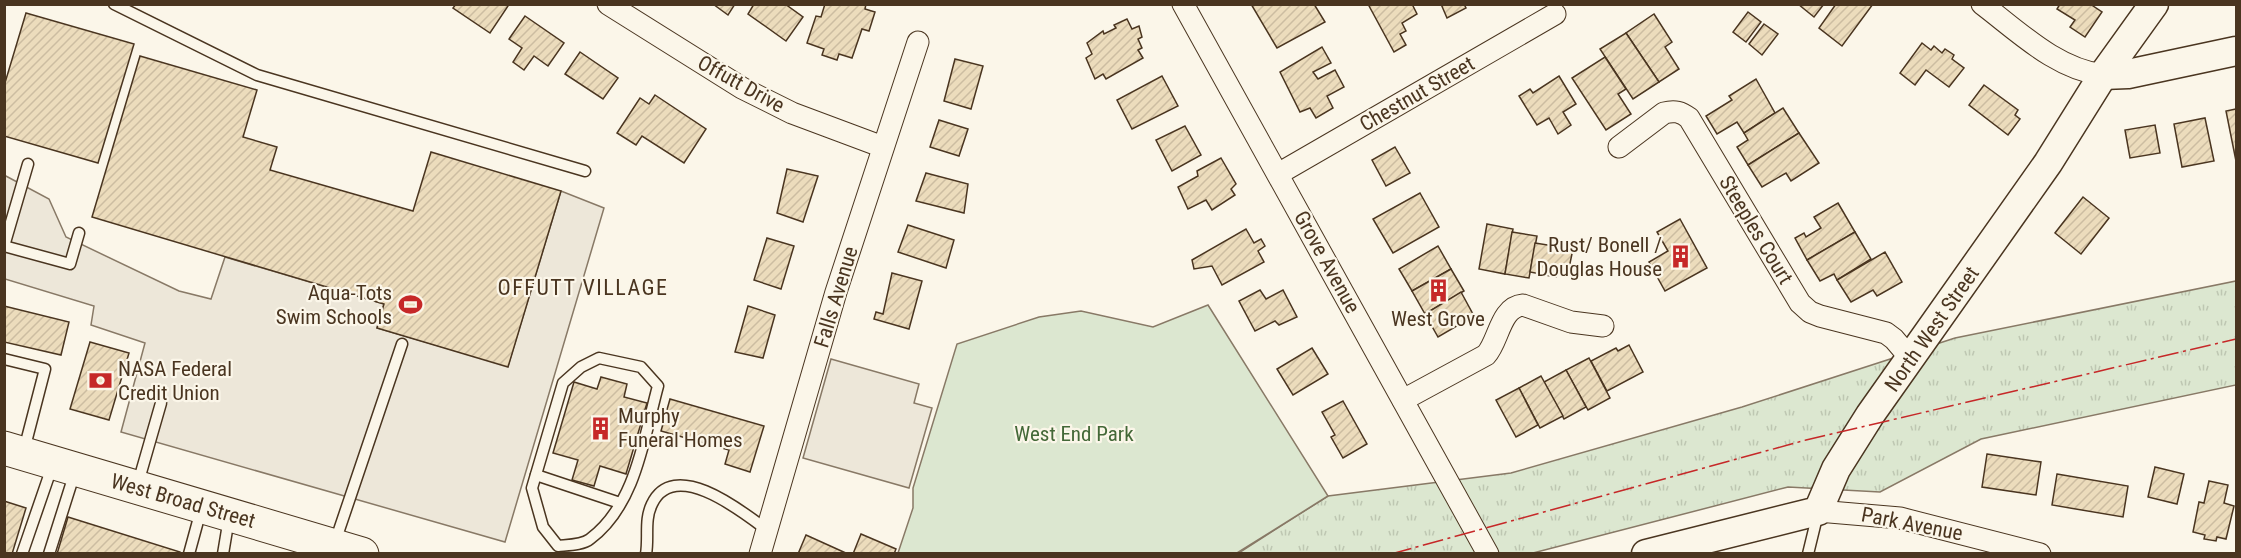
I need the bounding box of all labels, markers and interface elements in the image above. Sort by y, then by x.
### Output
street label: Offutt Drive [694,50,789,118]
street label: Chestnut Street [1355,52,1479,136]
street label: Steeples Court [1714,172,1798,288]
street label: Grove Avenue [1289,207,1365,317]
place label: Rust/ Bonell / Douglas House [1537,233,1662,281]
street label: Falls Avenue [809,243,863,350]
building icon: Rust/ Bonell / Douglas House [1667,244,1693,270]
street label: North West Street [1880,262,1984,396]
district label: OFFUTT VILLAGE [498,275,668,300]
building icon: West Grove [1425,278,1451,304]
place label: Aqua-Tots Swim Schools [276,281,392,329]
sports icon: Aqua-Tots Swim Schools [397,292,423,318]
place label: West Grove [1391,307,1485,331]
place label: NASA Federal Credit Union [118,357,232,405]
bank icon: NASA Federal Credit Union [87,368,113,394]
place label: Murphy Funeral Homes [618,404,743,452]
building icon: Murphy Funeral Homes [587,415,613,441]
park label: West End Park [1014,422,1134,446]
street label: West Broad Street [108,469,258,533]
street label: Park Avenue [1859,502,1965,546]

